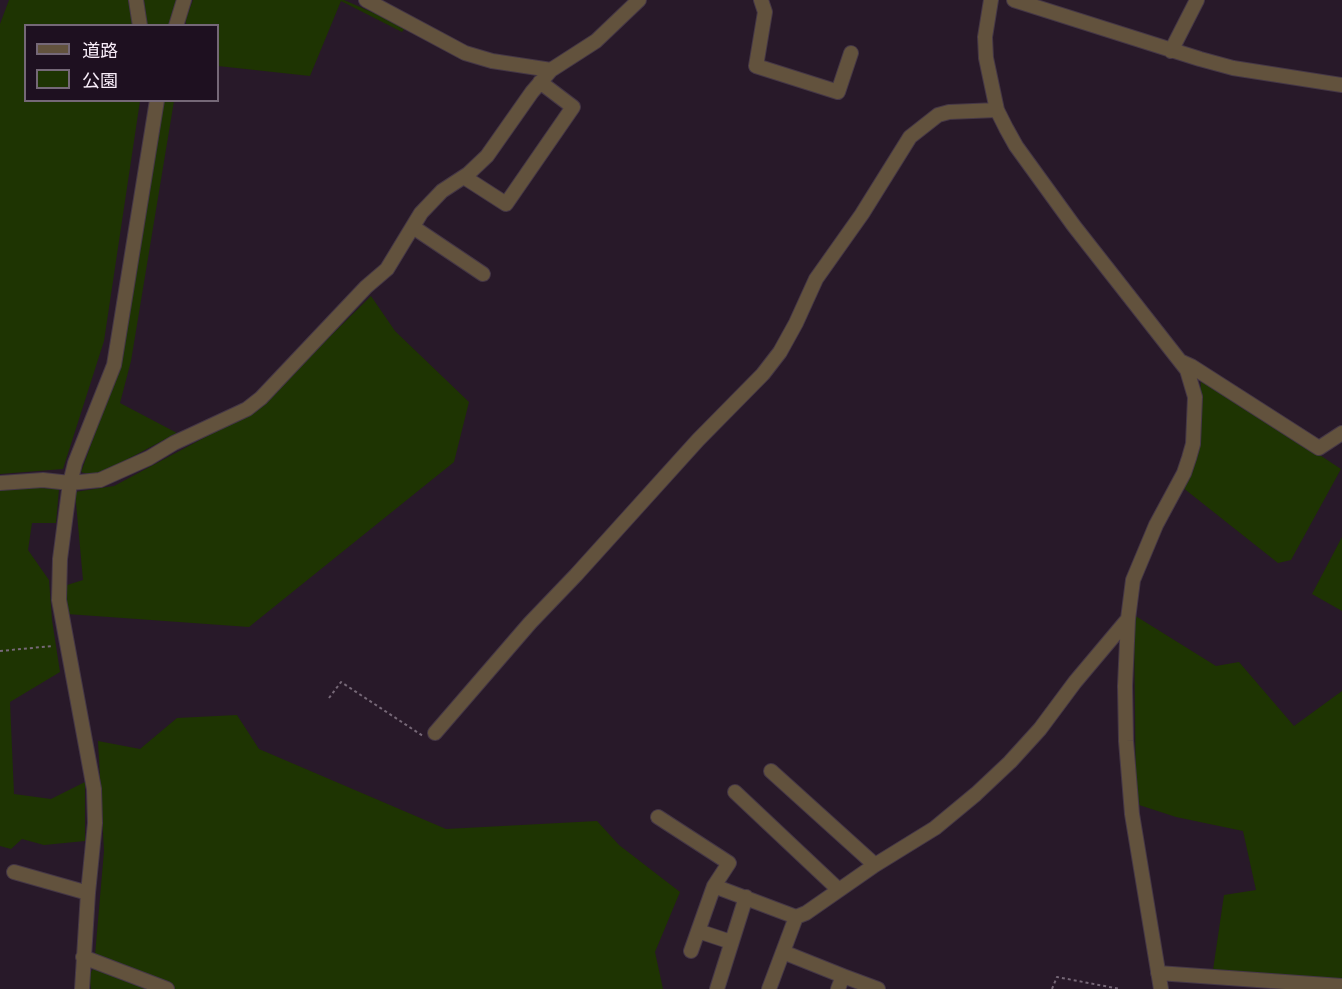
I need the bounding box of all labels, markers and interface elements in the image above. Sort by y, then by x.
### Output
legend [24,24,219,102]
text: 道路 [82,39,118,62]
text: 公園 [82,69,118,92]

